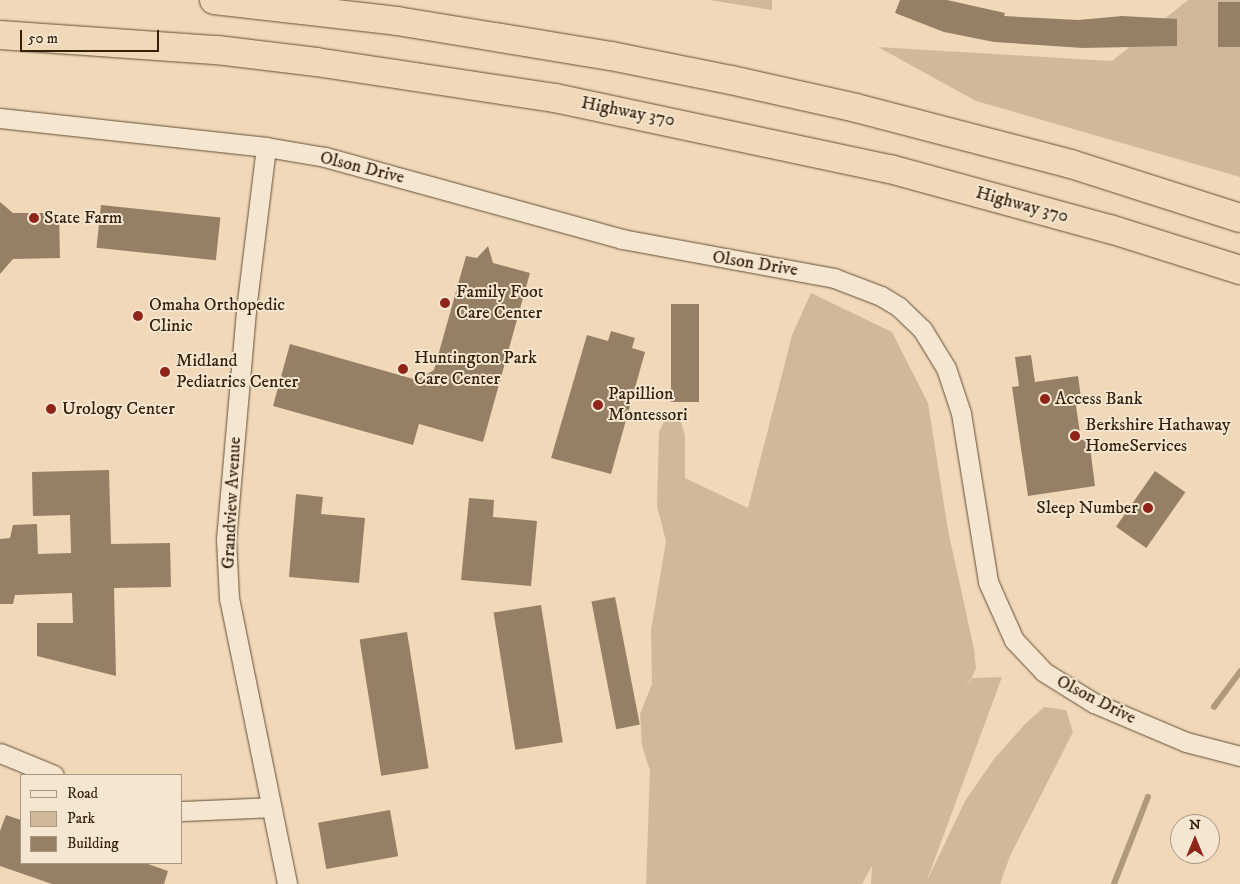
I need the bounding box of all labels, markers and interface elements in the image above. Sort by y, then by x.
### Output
scale bar [22,20,161,52]
text: 50 m [28,29,58,48]
street label: Highway 370 [579,92,677,132]
street label: Olson Drive [318,147,406,189]
street label: Highway 370 [973,182,1071,228]
place label: State Farm [44,207,122,229]
marker: State Farm [28,212,40,224]
street label: Olson Drive [711,247,799,281]
place label: Family Foot Care Center [456,282,544,324]
place label: Omaha Orthopedic Clinic [149,295,285,338]
marker: Family Foot Care Center [438,296,452,310]
marker: Omaha Orthopedic Clinic [131,309,145,323]
place label: Huntington Park Care Center [414,348,537,390]
place label: Midland Pediatrics Center [176,351,298,394]
marker: Huntington Park Care Center [396,362,410,376]
marker: Midland Pediatrics Center [158,365,172,379]
place label: Papillion Montessori [608,384,688,426]
place label: Access Bank [1055,388,1143,410]
marker: Access Bank [1039,393,1051,405]
place label: Urology Center [62,398,175,420]
marker: Papillion Montessori [592,399,604,411]
marker: Urology Center [44,402,58,416]
place label: Berkshire Hathaway HomeServices [1085,415,1231,458]
marker: Berkshire Hathaway HomeServices [1069,430,1081,442]
street label: Grandview Avenue [218,436,246,570]
place label: Sleep Number [1036,497,1138,519]
marker: Sleep Number [1142,502,1154,514]
street label: Olson Drive [1053,671,1139,729]
legend [20,774,182,864]
text: Road [67,784,98,803]
text: Park [67,809,95,828]
north arrow [1170,814,1220,864]
text: N [1189,816,1201,834]
text: Building [67,834,119,853]

